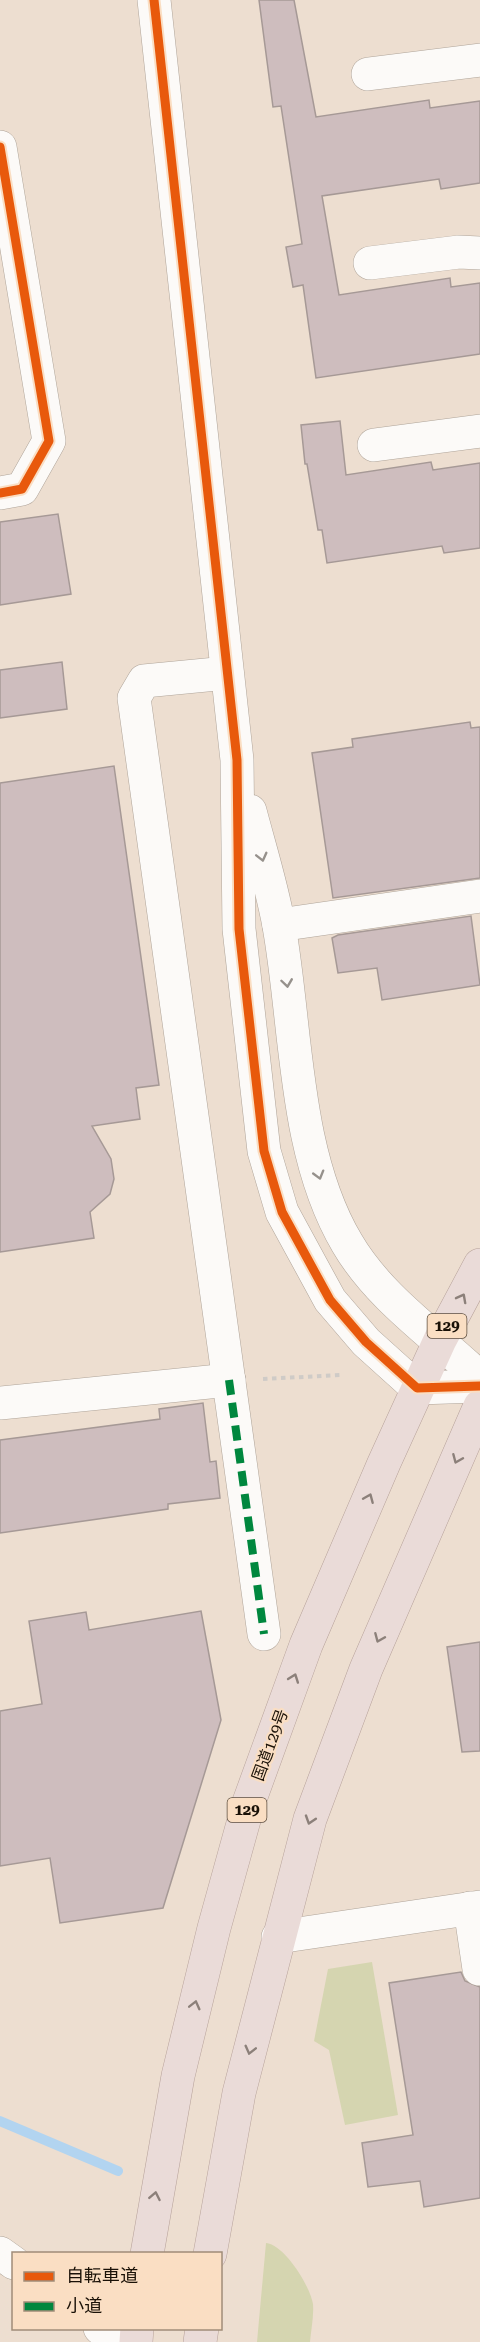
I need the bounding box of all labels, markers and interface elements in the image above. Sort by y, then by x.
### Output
one-way arrow [254,852,267,862]
one-way arrow [280,978,292,987]
one-way arrow [312,1169,324,1180]
one-way arrow [455,1294,466,1305]
road number: 129 [428,1314,466,1338]
one-way arrow [452,1453,464,1464]
one-way arrow [361,1493,373,1504]
one-way arrow [374,1632,386,1643]
one-way arrow [286,1673,299,1684]
street label: 国道129号 [248,1707,292,1783]
road number: 129 [228,1798,266,1822]
one-way arrow [305,1814,317,1825]
one-way arrow [188,2000,201,2010]
one-way arrow [244,2044,257,2054]
one-way arrow [148,2191,161,2201]
legend [12,2252,222,2330]
text: 自転車道 [66,2265,138,2286]
text: 小道 [66,2295,102,2316]

